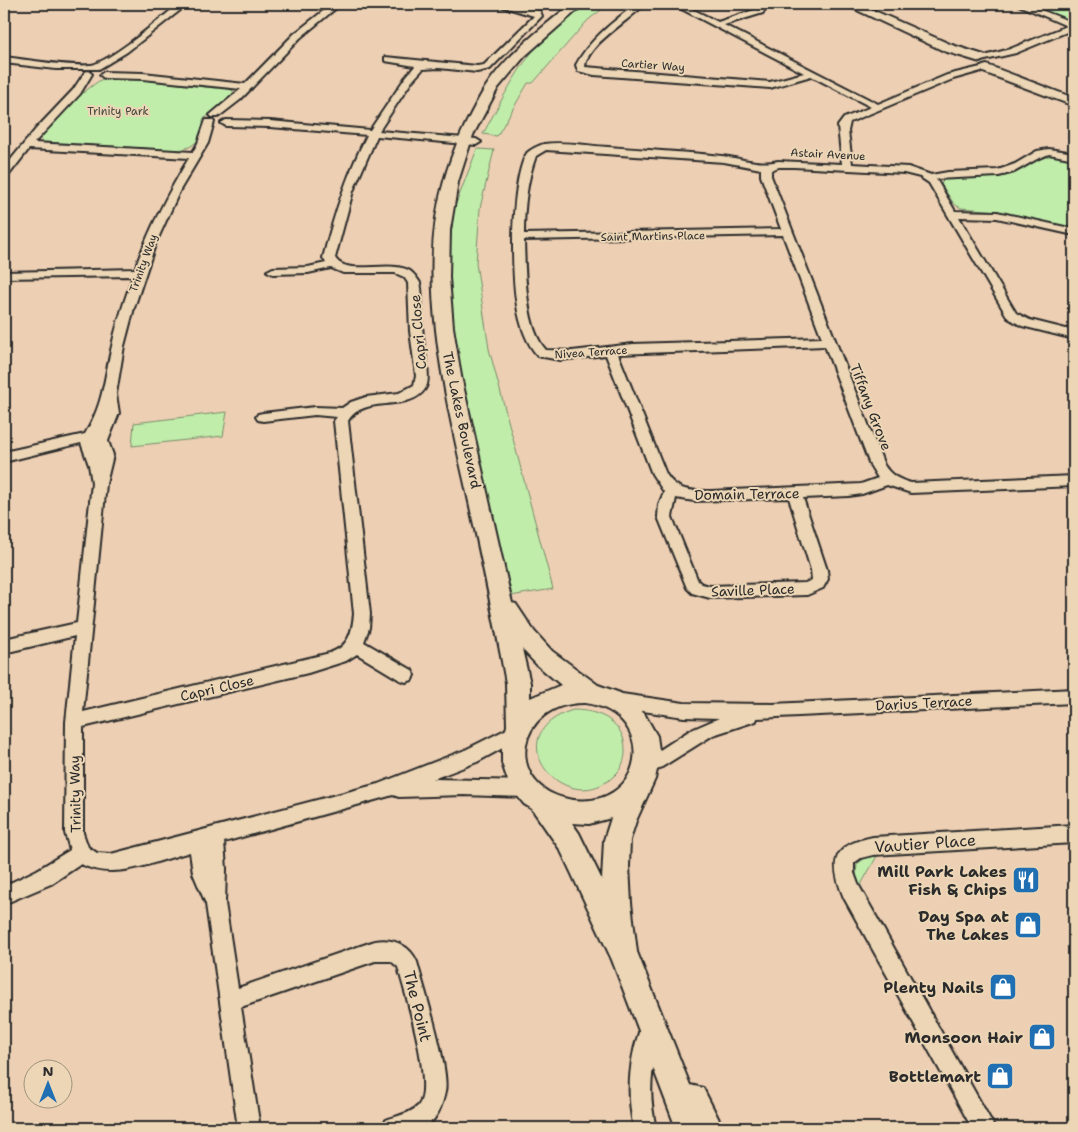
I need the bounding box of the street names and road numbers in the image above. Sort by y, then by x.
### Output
street label: Cartier Way [621,56,685,75]
street label: Astair Avenue [790,145,866,164]
street label: Saint Martins Place [601,228,705,245]
street label: Trinity Way [126,232,161,294]
street label: Capri Close [406,294,430,370]
street label: Nivea Terrace [554,342,628,363]
street label: The Lakes Boulevard [439,350,485,490]
street label: Tiffany Grove [846,361,896,453]
street label: Domain Terrace [694,484,800,504]
street label: Saville Place [711,580,795,600]
street label: Capri Close [178,671,256,705]
street label: Darius Terrace [875,691,973,715]
street label: Trinity Way [65,755,85,833]
street label: Vautier Place [874,829,977,858]
street label: The Point [399,968,437,1044]

